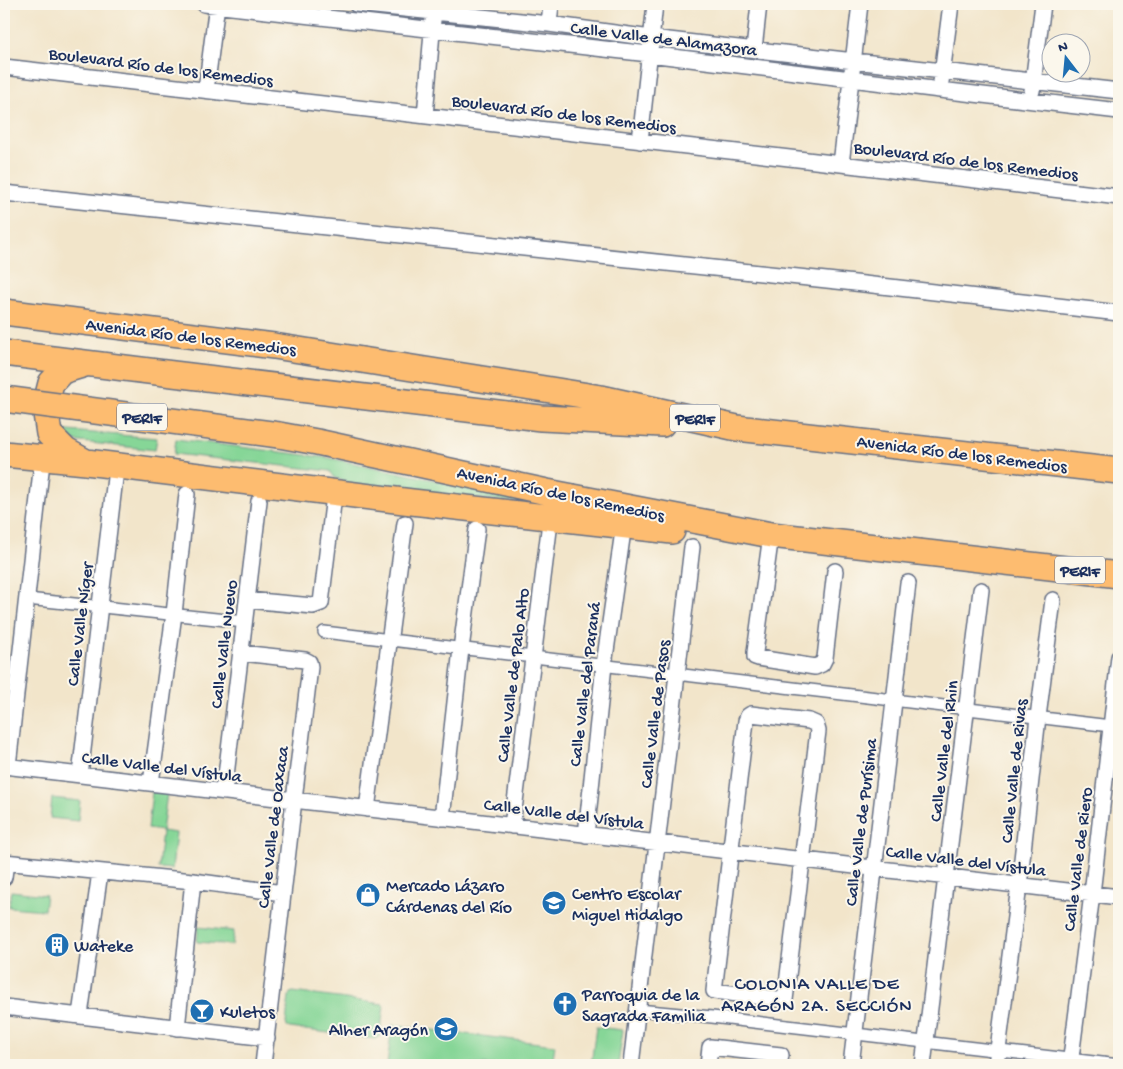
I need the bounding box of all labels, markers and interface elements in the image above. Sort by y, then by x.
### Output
street label: Calle Valle de Alamazora [569,19,759,62]
north arrow [1040,32,1090,82]
text: N [1056,38,1070,57]
street label: Boulevard Río de los Remedios [46,44,275,93]
street label: Boulevard Río de los Remedios [449,91,678,140]
street label: Boulevard Río de los Remedios [851,138,1080,187]
street label: Avenida Río de los Remedios [84,315,298,362]
road number: PERIF [117,404,167,431]
road number: PERIF [670,404,720,432]
street label: Avenida Río de los Remedios [855,432,1069,479]
street label: Avenida Río de los Remedios [455,463,667,528]
road number: PERIF [1055,556,1105,584]
street label: Calle Valle Níger [63,560,100,687]
street label: Calle Valle Nuevo [207,579,244,710]
street label: Calle Valle de Palo Alto [493,587,536,764]
street label: Calle Valle del Paraná [566,600,607,768]
street label: Calle Valle de Pasos [637,638,676,790]
street label: Calle Valle del Rhin [926,679,965,823]
street label: Calle Valle de Rivas [997,697,1034,844]
street label: Calle Valle de Purísima [842,736,883,907]
street label: Calle Valle de Oaxaca [254,744,295,910]
street label: Calle Valle del Vístula [80,748,244,789]
street label: Calle Valle de Riero [1060,786,1099,933]
street label: Calle Valle del Vístula [482,795,646,836]
street label: Calle Valle del Vístula [884,842,1048,883]
place label: Mercado Lázaro Cárdenas del Río [386,877,512,919]
shop icon: Mercado Lázaro Cárdenas del Río [355,882,381,908]
place label: Centro Escolar Miguel Hidalgo [572,885,683,927]
school or university icon: Centro Escolar Miguel Hidalgo [541,890,567,916]
building icon: Wateke [44,932,70,958]
place label: Wateke [74,937,134,958]
district label: COLONIA VALLE DE ARAGÓN 2A. SECCIÓN [721,974,913,1019]
place label: Parroquia de la Sagrada Familia [581,986,707,1028]
church icon: Parroquia de la Sagrada Familia [552,991,578,1017]
bar icon: Kuletos [189,998,215,1024]
place label: Kuletos [220,1003,276,1024]
school or university icon: Alher Aragón [433,1016,459,1042]
place label: Alher Aragón [329,1021,428,1042]

